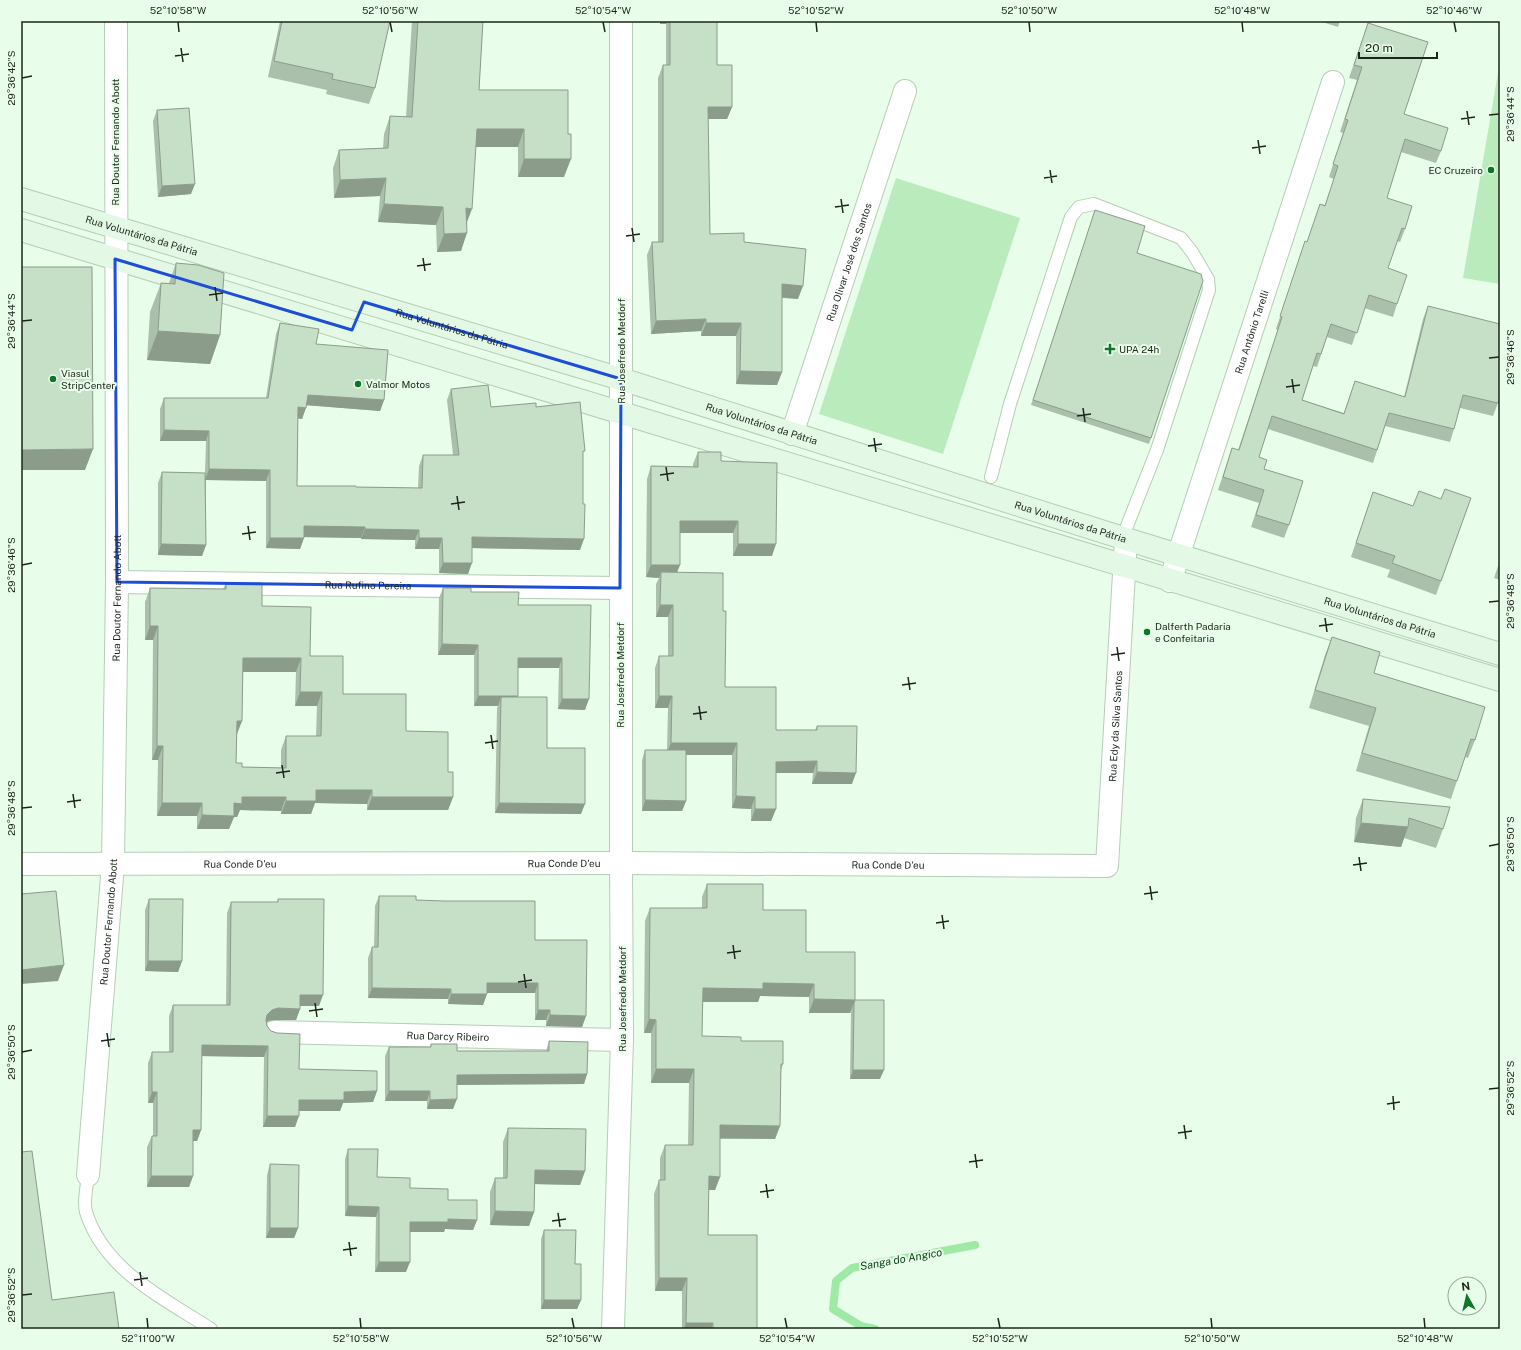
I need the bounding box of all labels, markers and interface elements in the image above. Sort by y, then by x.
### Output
text: 52°10'58"W [150,4,207,16]
text: 52°10'56"W [362,4,419,16]
text: 52°10'54"W [575,4,632,16]
text: 52°10'52"W [788,4,844,16]
text: 52°10'50"W [1001,4,1057,16]
text: 52°10'48"W [1214,4,1271,16]
text: 52°10'46"W [1426,4,1482,16]
scale bar [1359,34,1437,60]
text: 20 m [1365,41,1393,55]
text: 29°36'42"S [5,50,17,105]
street label: Rua Doutor Fernando Abott [109,79,121,205]
text: 29°36'44"S [1504,86,1516,142]
place label: EC Cruzeiro [1428,164,1483,176]
marker: EC Cruzeiro [1486,165,1496,175]
street label: Rua Olivar José dos Santos [824,201,874,323]
street label: Rua Voluntários da Pátria [84,213,199,258]
street label: Rua Antônio Tarelli [1232,288,1271,375]
text: 29°36'44"S [5,293,17,349]
street label: Rua Josefredo Metdorf [615,298,627,404]
street label: Rua Voluntários da Pátria [394,306,510,351]
text: 29°36'46"S [1504,329,1516,385]
marker: UPA 24h [1104,343,1116,355]
place label: UPA 24h [1119,343,1160,355]
place label: Viasul StripCenter [61,367,115,391]
marker: Viasul StripCenter [48,374,58,384]
place label: Valmor Motos [366,378,430,390]
marker: Valmor Motos [353,379,363,389]
street label: Rua Voluntários da Pátria [704,400,819,447]
street label: Rua Voluntários da Pátria [1013,498,1128,545]
street label: Rua Doutor Fernando Abott [110,534,123,662]
text: 29°36'46"S [5,537,17,593]
text: 29°36'48"S [1504,573,1516,629]
street label: Rua Rufino Pereira [325,578,411,592]
street label: Rua Voluntários da Pátria [1323,594,1438,640]
place label: Dalferth Padaria e Confeitaria [1155,620,1231,644]
street label: Rua Josefredo Metdorf [614,622,626,728]
marker: Dalferth Padaria e Confeitaria [1142,627,1152,637]
street label: Rua Edy da Silva Santos [1106,670,1124,782]
text: 29°36'48"S [5,780,17,836]
text: 29°36'50"S [1504,816,1516,872]
street label: Rua Conde D'eu [527,857,601,869]
street label: Rua Doutor Fernando Abott [97,858,119,986]
street label: Rua Conde D'eu [203,858,277,870]
street label: Rua Conde D'eu [851,858,925,871]
street label: Rua Josefredo Metdorf [616,946,628,1052]
text: 29°36'50"S [5,1024,17,1080]
street label: Rua Darcy Ribeiro [406,1029,490,1043]
text: 29°36'52"S [1504,1060,1516,1116]
water label: Sanga do Angico [859,1246,943,1272]
text: 29°36'52"S [5,1267,17,1323]
north arrow [1447,1276,1487,1316]
text: N [1461,1280,1471,1293]
text: 52°11'00"W [121,1332,175,1344]
text: 52°10'58"W [333,1332,390,1344]
text: 52°10'56"W [546,1332,603,1344]
text: 52°10'54"W [759,1332,816,1344]
text: 52°10'52"W [972,1332,1028,1344]
text: 52°10'50"W [1184,1332,1240,1344]
text: 52°10'48"W [1397,1332,1454,1344]

